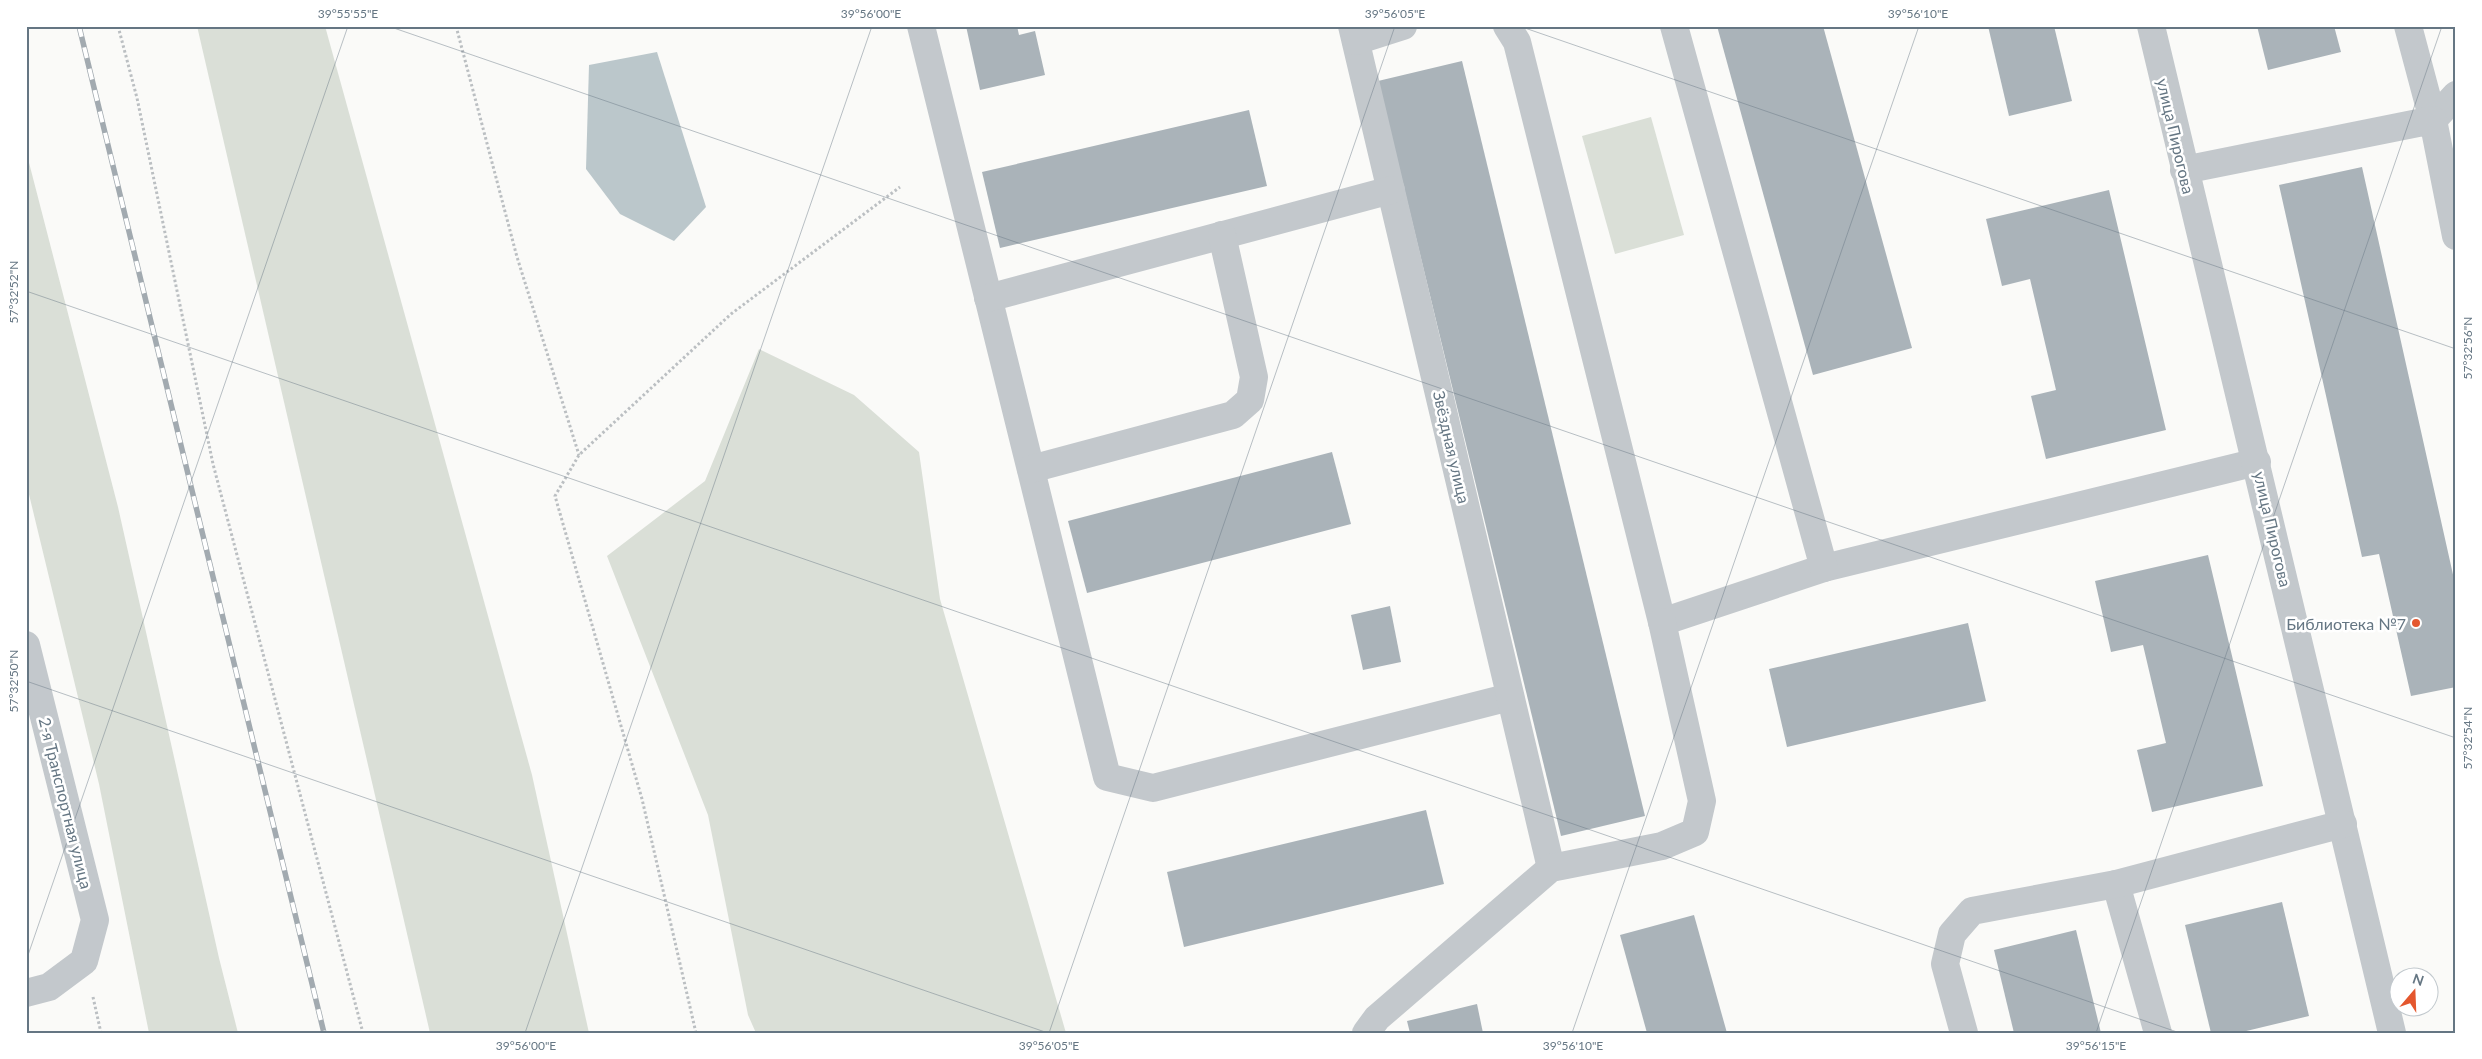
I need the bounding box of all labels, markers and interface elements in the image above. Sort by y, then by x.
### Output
text: 39°55'55"E [318,6,378,21]
text: 39°56'00"E [841,6,901,21]
text: 39°56'05"E [1365,6,1425,21]
text: 39°56'10"E [1888,6,1948,21]
street label: улица Пирогова [2153,76,2199,196]
text: 57°32'52"N [6,261,21,323]
text: 57°32'56"N [2460,317,2475,379]
street label: Звёздная улица [1430,389,1474,505]
street label: улица Пирогова [2250,469,2296,589]
place label: Библиотека №7 [2286,614,2406,633]
marker: Библиотека №7 [2410,617,2422,629]
text: 57°32'50"N [6,650,21,712]
text: 57°32'54"N [2460,707,2475,769]
street label: 2-я Транспортная улица [35,715,97,891]
north arrow [2390,966,2440,1016]
text: N [2411,969,2426,989]
text: 39°56'00"E [496,1038,556,1053]
text: 39°56'05"E [1019,1038,1079,1053]
text: 39°56'10"E [1543,1038,1603,1053]
text: 39°56'15"E [2066,1038,2126,1053]

